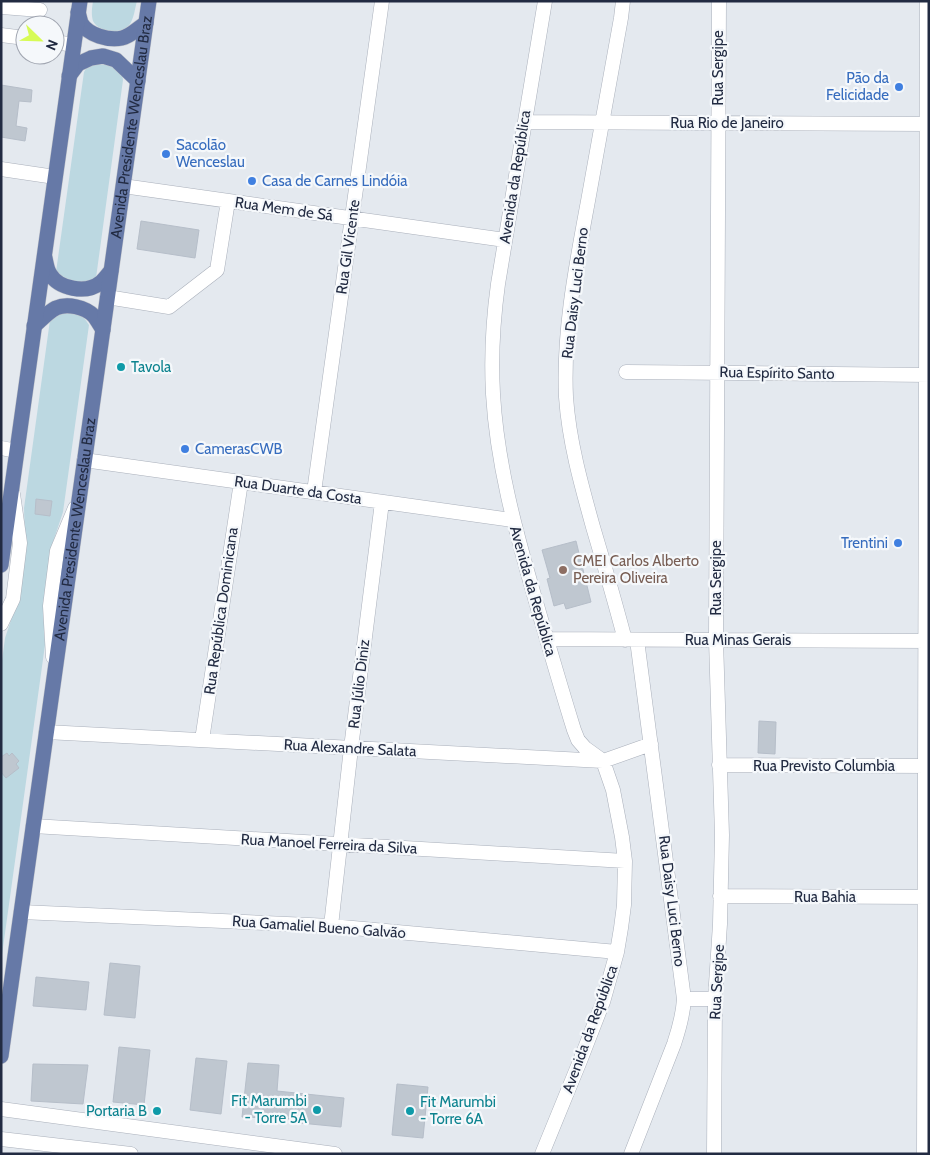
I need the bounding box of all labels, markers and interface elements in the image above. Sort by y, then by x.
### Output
north arrow [15,15,65,65]
street label: Avenida Presidente Wenceslau Braz [107,15,156,240]
street label: Rua Sergipe [709,30,727,106]
text: N [42,37,62,53]
place label: Pão da Felicidade [826,69,890,104]
marker: Pão da Felicidade [893,81,905,93]
street label: Avenida da República [496,108,535,245]
street label: Rua Rio de Janeiro [670,114,784,132]
place label: Sacolão Wenceslau [176,136,245,171]
marker: Sacolão Wenceslau [160,148,172,160]
place label: Casa de Carnes Lindóia [262,172,408,190]
marker: Casa de Carnes Lindóia [246,175,258,187]
street label: Rua Mem de Sá [234,193,335,225]
street label: Rua Gil Vicente [332,198,364,296]
street label: Rua Daisy Luci Berno [558,226,592,360]
place label: Tavola [131,358,172,376]
marker: Tavola [115,361,127,373]
street label: Rua Espírito Santo [719,363,835,383]
street label: Avenida Presidente Wenceslau Braz [50,417,99,642]
place label: CamerasCWB [195,440,283,458]
marker: CamerasCWB [179,443,191,455]
street label: Rua Duarte da Costa [233,472,364,508]
street label: Avenida da República [506,524,560,659]
street label: Rua República Dominicana [200,525,242,696]
place label: Trentini [841,534,888,552]
marker: Trentini [892,537,904,549]
street label: Rua Sergipe [707,540,725,616]
place label: CMEI Carlos Alberto Pereira Oliveira [573,552,699,587]
marker: CMEI Carlos Alberto Pereira Oliveira [557,564,569,576]
street label: Rua Minas Gerais [685,631,791,649]
street label: Rua Júlio Diniz [345,638,373,730]
street label: Rua Alexandre Salata [283,736,418,761]
street label: Rua Previsto Columbia [753,757,896,775]
street label: Rua Manoel Ferreira da Silva [240,830,419,858]
street label: Rua Daisy Luci Berno [655,834,689,968]
street label: Rua Bahia [794,888,857,906]
street label: Rua Gamaliel Bueno Galvão [232,912,406,942]
street label: Rua Sergipe [706,944,728,1020]
street label: Avenida da República [559,962,622,1095]
place label: Fit Marumbi - Torre 5A [231,1092,308,1127]
place label: Fit Marumbi - Torre 6A [420,1093,496,1128]
place label: Portaria B [86,1102,147,1120]
marker: Fit Marumbi - Torre 5A [311,1104,323,1116]
marker: Portaria B [151,1105,163,1117]
marker: Fit Marumbi - Torre 6A [404,1105,416,1117]

